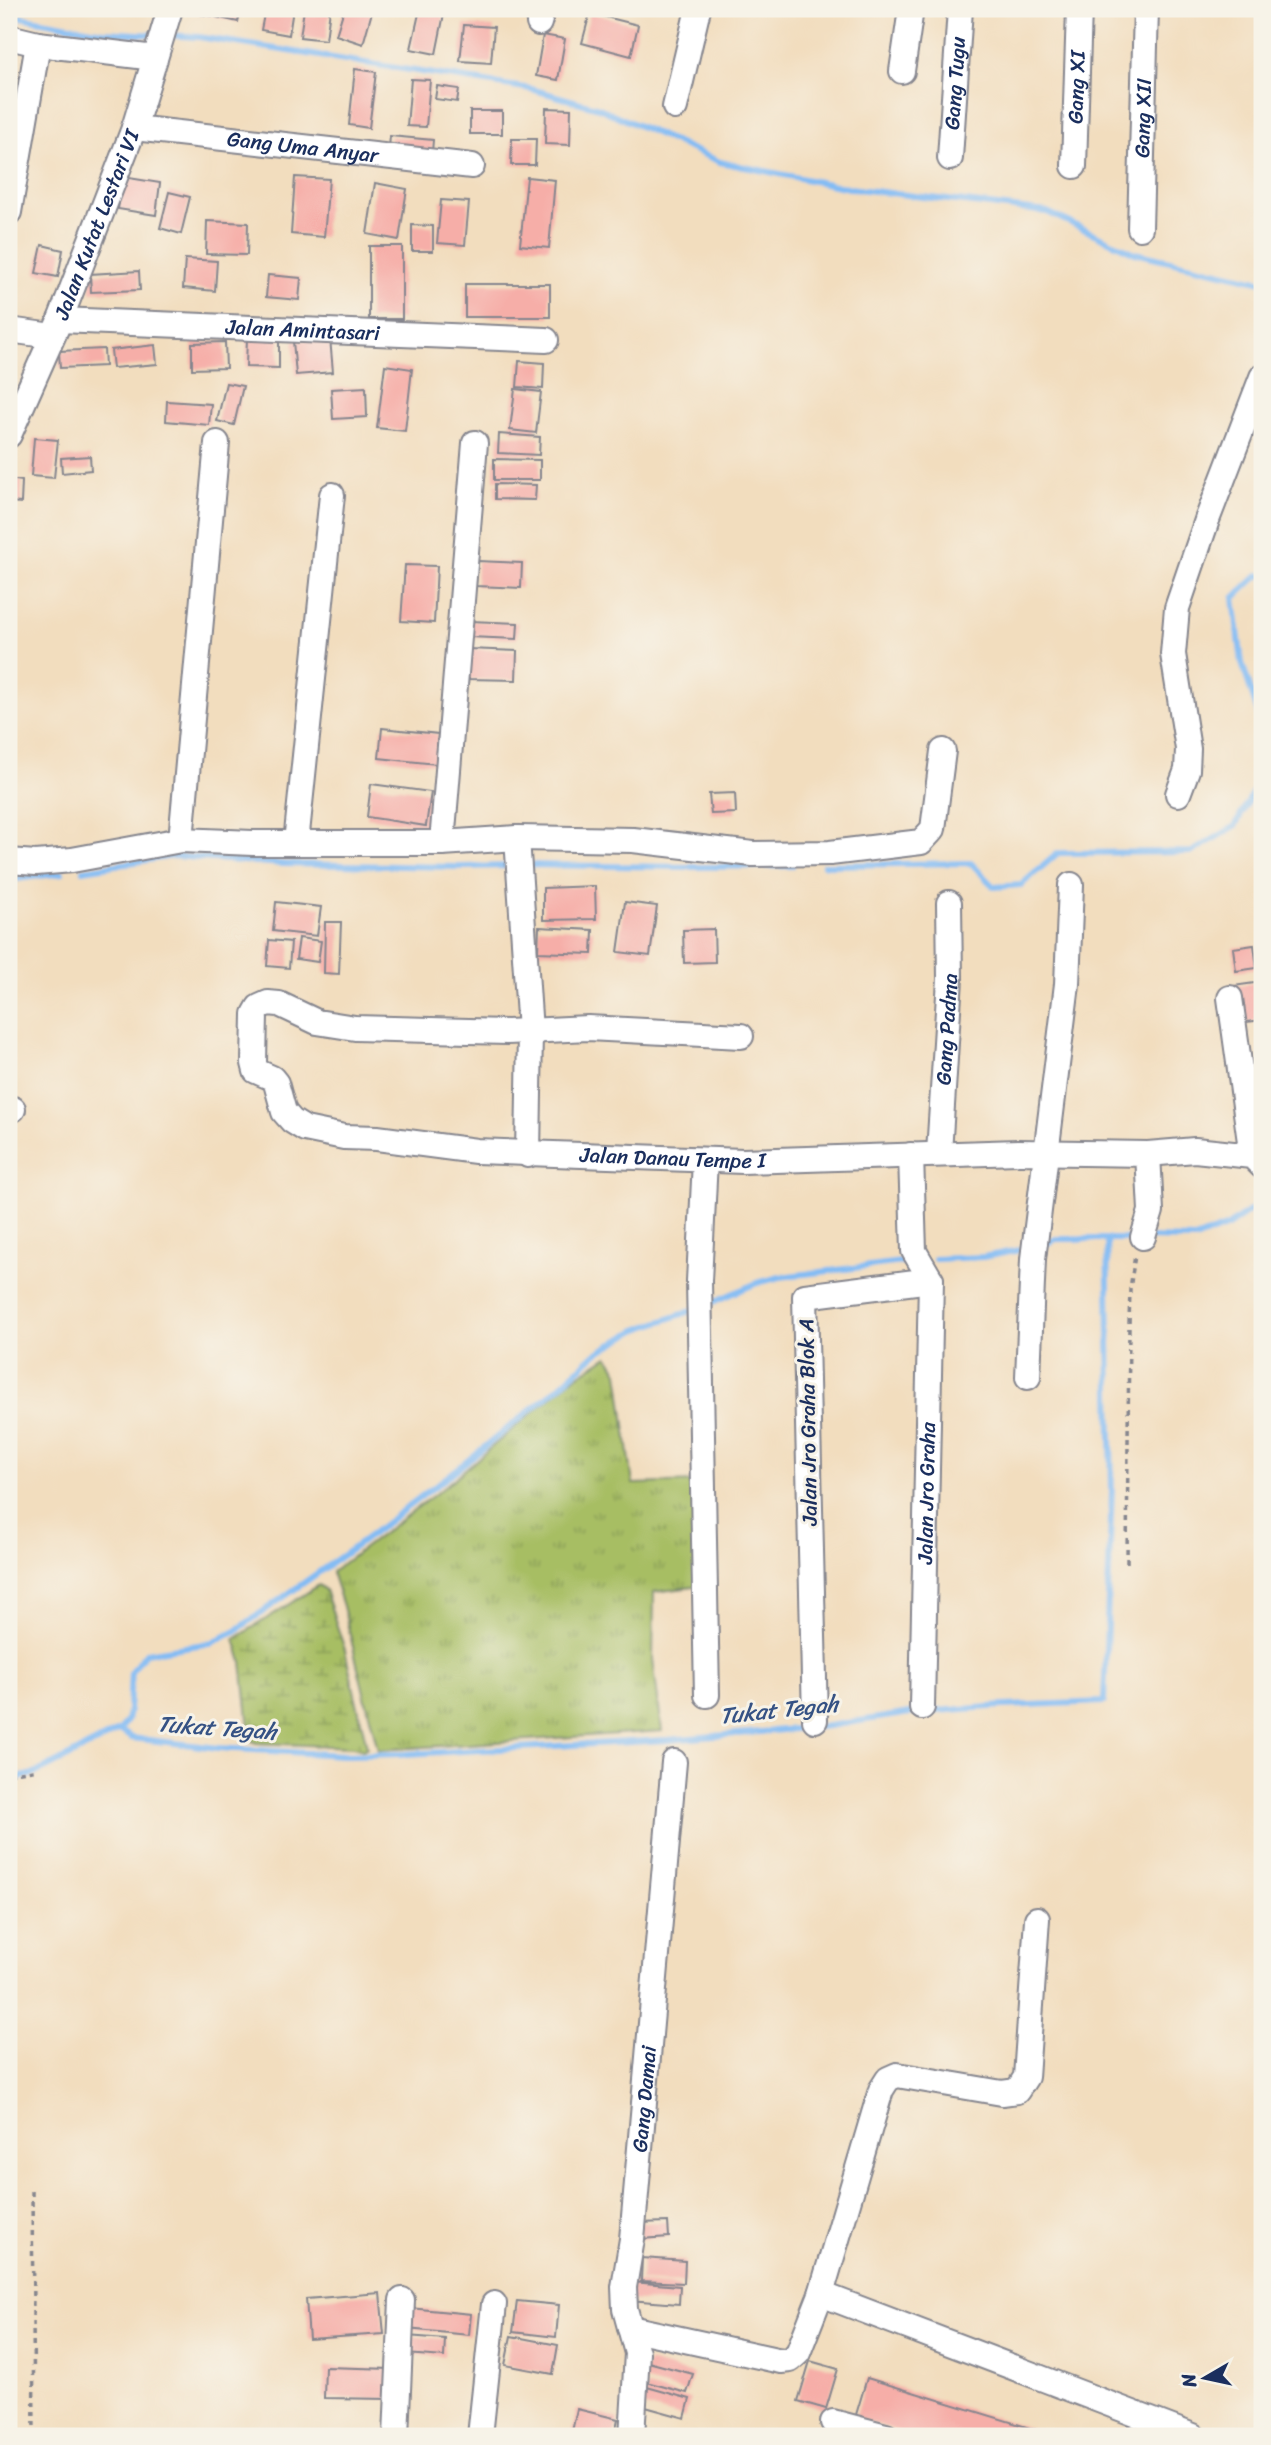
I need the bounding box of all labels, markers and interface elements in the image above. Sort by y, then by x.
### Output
street label: Gang Tugu [933,35,977,131]
street label: Gang XI [1056,48,1097,124]
street label: Gang XII [1123,77,1163,158]
street label: Gang Uma Anyar [225,120,382,175]
street label: Jalan Kutat Lestari VI [42,122,151,326]
street label: Jalan Amintasari [224,308,382,352]
street label: Gang Padma [924,973,969,1086]
street label: Jalan Danau Tempe I [578,1136,768,1180]
street label: Jalan Jro Graha Blok A [787,1318,829,1527]
street label: Jalan Jro Graha [906,1421,947,1565]
water label: Tukat Tegah [718,1683,842,1737]
water label: Tukat Tegah [156,1703,280,1753]
street label: Gang Damai [621,2043,668,2154]
north arrow [1170,2344,1240,2414]
text: N [1171,2371,1206,2391]

